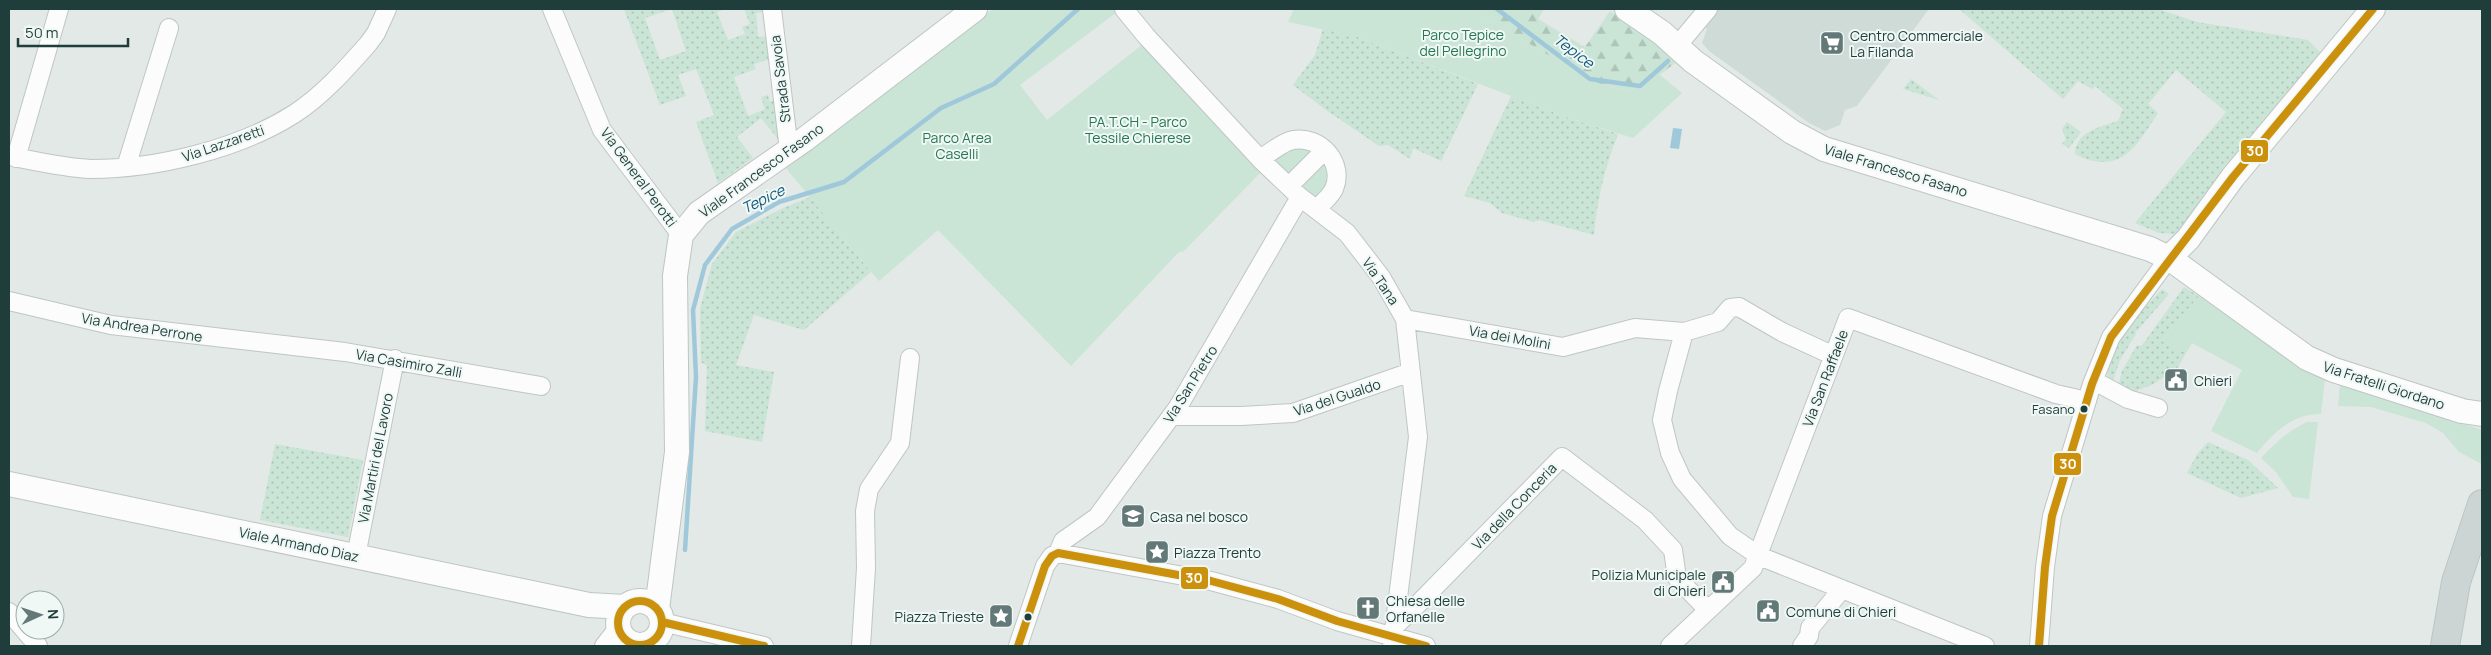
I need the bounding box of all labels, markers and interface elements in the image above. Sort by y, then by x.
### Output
scale bar [18,15,128,47]
text: 50 m [25,22,59,43]
park label: Parco Tepice del Pellegrino [1419,25,1507,60]
place label: Centro Commerciale La Filanda [1850,26,1983,61]
water label: Tepice [1549,29,1599,74]
supermarket icon: Centro Commerciale La Filanda [1819,30,1845,56]
street label: Strada Savoia [765,34,795,124]
park label: PA.T.CH - Parco Tessile Chierese [1085,112,1191,147]
street label: Viale Francesco Fasano [695,118,827,222]
street label: Via Lazzaretti [179,120,267,166]
street label: Via General Perotti [597,124,681,230]
park label: Parco Area Caselli [922,128,992,163]
street label: Viale Francesco Fasano [1822,139,1970,201]
line badge: 30 [2240,139,2269,163]
text: 30 [2246,141,2264,160]
water label: Tepice [738,179,789,218]
street label: Via Tana [1358,254,1404,308]
street label: Via Andrea Perrone [80,308,204,346]
street label: Via dei Molini [1468,320,1552,354]
street label: Via San Raffaele [1798,327,1852,429]
street label: Via San Pietro [1159,342,1221,426]
street label: Via Casimiro Zalli [354,344,464,382]
street label: Via Fratelli Giordano [2321,356,2447,414]
public building icon: Chieri [2163,367,2189,393]
place label: Chieri [2194,371,2232,390]
street label: Via del Gualdo [1291,374,1383,420]
street label: Via Martiri del Lavoro [353,391,397,525]
place label: Fasano [2032,400,2075,418]
marker: Fasano [2079,404,2089,414]
line badge: 30 [2053,452,2082,476]
text: 30 [2059,454,2077,473]
street label: Via della Conceria [1468,458,1560,554]
school or university icon: Casa nel bosco [1120,503,1146,529]
place label: Casa nel bosco [1150,507,1248,526]
street label: Viale Armando Diaz [237,522,361,566]
place icon: Piazza Trento [1144,539,1170,565]
place label: Piazza Trento [1174,543,1261,562]
place label: Polizia Municipale di Chieri [1592,565,1706,600]
line badge: 30 [1180,566,1209,590]
text: 30 [1185,568,1203,587]
public building icon: Polizia Municipale di Chieri [1710,569,1736,595]
north arrow [15,590,65,640]
place label: Chiesa delle Orfanelle [1386,591,1465,626]
church icon: Chiesa delle Orfanelle [1355,595,1381,621]
public building icon: Comune di Chieri [1755,598,1781,624]
place label: Comune di Chieri [1786,602,1896,621]
place icon: Piazza Trieste [988,603,1014,629]
place label: Piazza Trieste [895,607,984,626]
text: N [44,609,63,620]
unlabelled marker [1023,612,1033,622]

